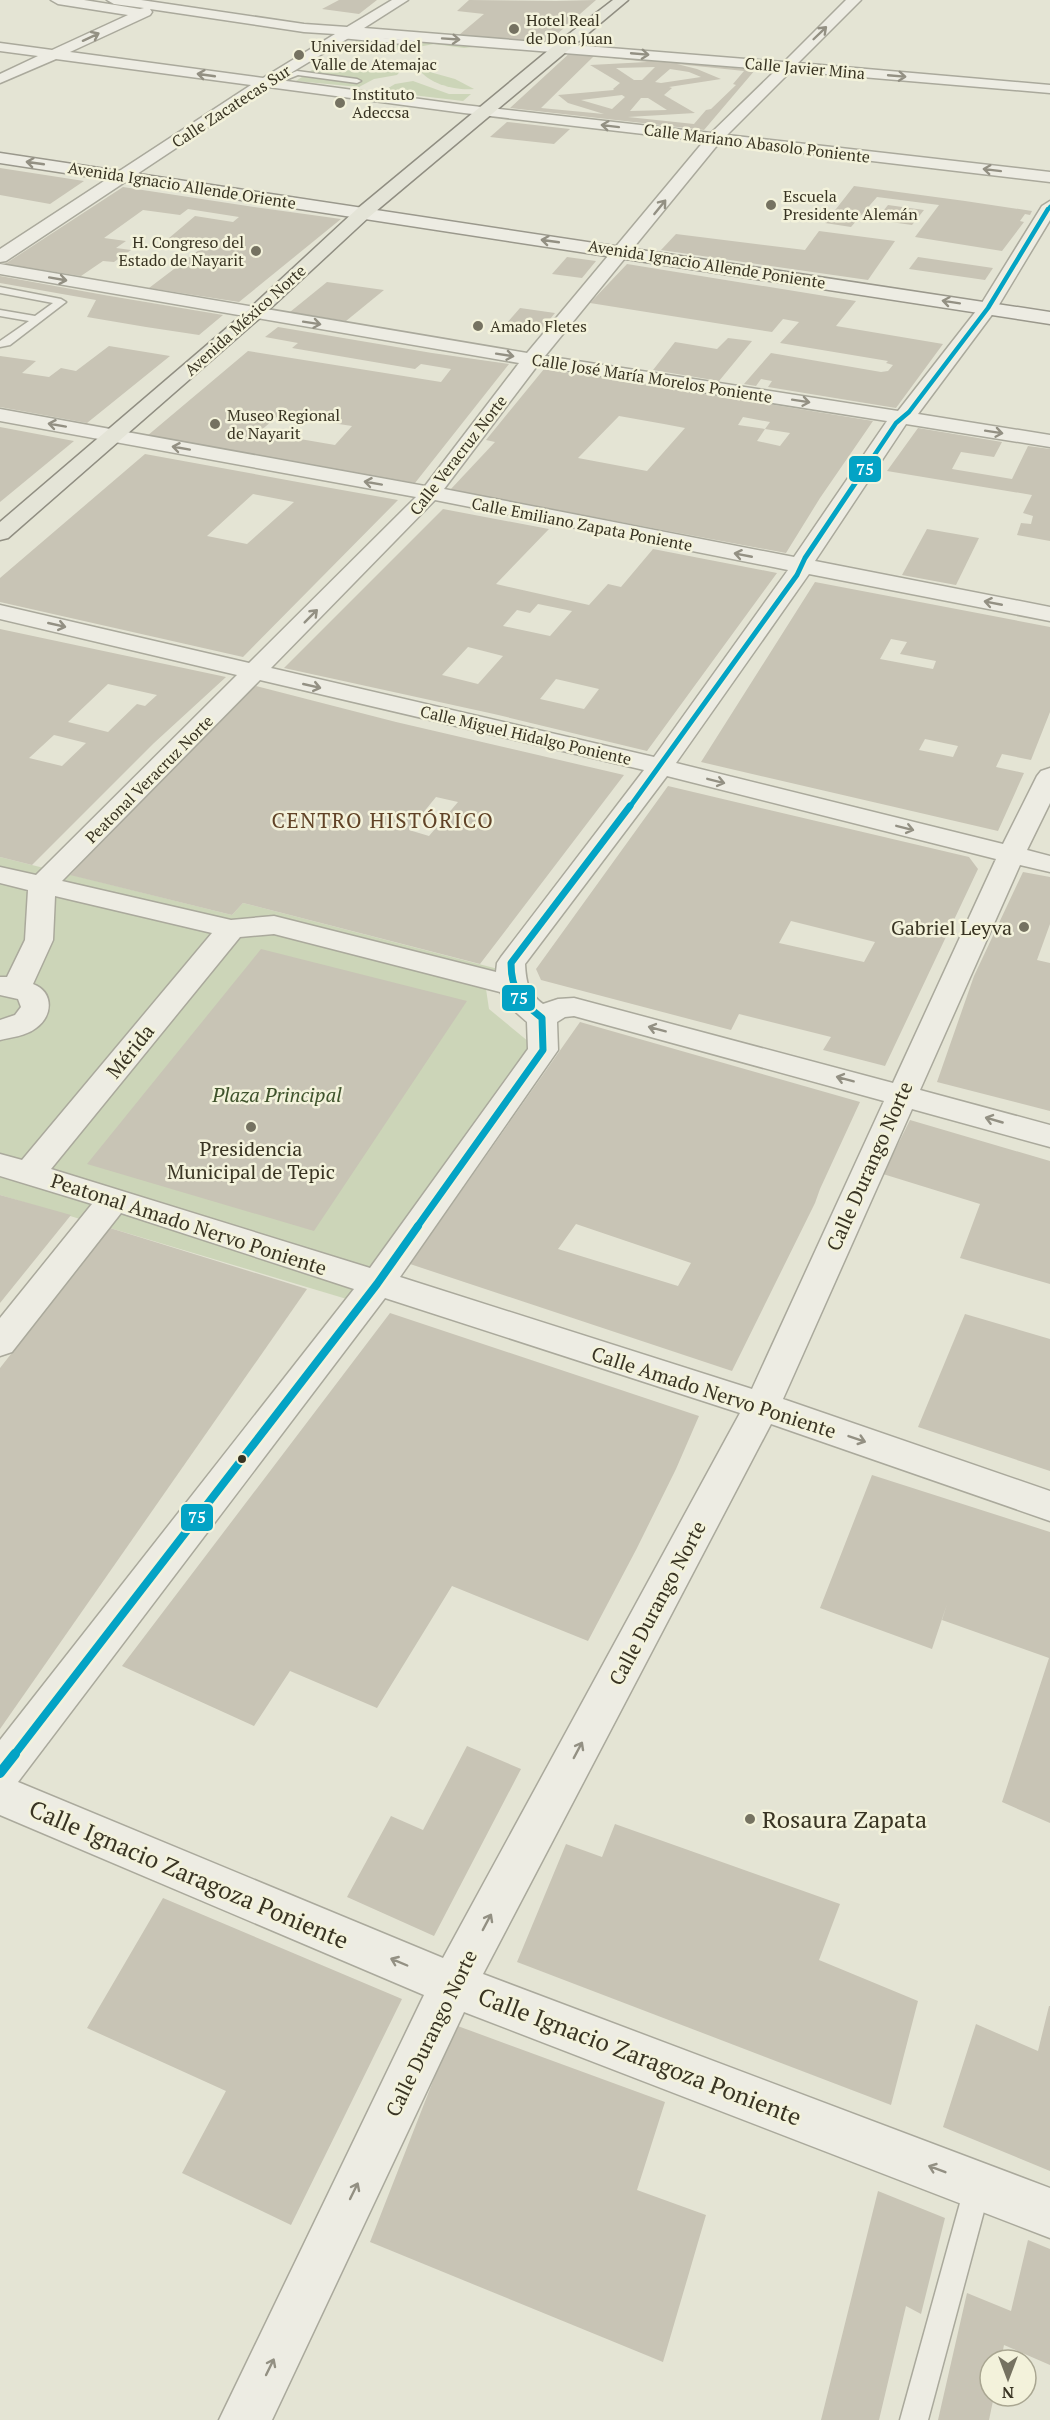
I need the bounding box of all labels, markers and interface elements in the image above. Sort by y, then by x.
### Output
place label: Hotel Real de Don Juan [526,9,613,49]
marker: Hotel Real de Don Juan [507,22,521,36]
one-way arrow [813,25,828,40]
one-way arrow [82,30,100,42]
one-way arrow [441,34,461,45]
place label: Universidad del Valle de Atemajac [311,35,437,75]
marker: Universidad del Valle de Atemajac [292,48,306,62]
one-way arrow [630,49,649,60]
street label: Calle Javier Mina [744,52,866,84]
street label: Calle Zacatecas Sur [167,59,295,153]
one-way arrow [197,69,216,80]
one-way arrow [887,71,907,82]
place label: Instituto Adeccsa [352,83,415,123]
marker: Instituto Adeccsa [333,96,347,110]
street label: Calle Mariano Abasolo Poniente [643,118,871,168]
one-way arrow [601,120,621,131]
street label: Avenida Ignacio Allende Oriente [66,156,298,214]
one-way arrow [26,158,46,169]
one-way arrow [982,164,1002,175]
place label: Escuela Presidente Alemán [783,185,918,225]
marker: Escuela Presidente Alemán [764,198,778,212]
one-way arrow [653,199,666,215]
place label: H. Congreso del Estado de Nayarit [118,231,244,271]
street label: Avenida Ignacio Allende Poniente [587,234,827,294]
one-way arrow [541,235,561,246]
marker: H. Congreso del Estado de Nayarit [249,244,263,258]
street label: Avenida México Norte [180,260,310,380]
one-way arrow [47,274,67,285]
one-way arrow [941,296,961,307]
place label: Amado Fletes [490,315,587,337]
one-way arrow [302,318,322,329]
marker: Amado Fletes [471,319,485,333]
street label: Calle José María Morelos Poniente [530,348,774,408]
one-way arrow [494,350,514,361]
street label: Calle Veracruz Norte [404,391,512,519]
one-way arrow [791,396,810,407]
place label: Museo Regional de Nayarit [227,404,340,444]
marker: Museo Regional de Nayarit [208,417,222,431]
one-way arrow [47,419,67,430]
one-way arrow [983,427,1003,438]
one-way arrow [171,442,191,453]
line badge: 75 [848,455,882,483]
text: 75 [856,458,874,480]
one-way arrow [363,477,383,488]
street label: Calle Emiliano Zapata Poniente [470,492,694,556]
one-way arrow [734,549,753,560]
one-way arrow [983,597,1003,608]
one-way arrow [304,609,318,624]
one-way arrow [47,620,66,632]
one-way arrow [302,681,321,692]
street label: Calle Miguel Hidalgo Poniente [418,700,634,770]
street label: Peatonal Veracruz Norte [80,710,218,848]
one-way arrow [706,775,725,787]
district label: CENTRO HISTÓRICO [272,806,494,834]
one-way arrow [895,823,914,835]
place label: Gabriel Leyva [891,914,1012,941]
marker: Gabriel Leyva [1017,920,1031,934]
line badge: 75 [501,984,536,1012]
text: 75 [510,987,528,1009]
street label: Mérida [100,1018,160,1084]
one-way arrow [647,1022,666,1034]
one-way arrow [836,1073,855,1084]
street label: Calle Durango Norte [820,1077,918,1255]
park label: Plaza Principal [211,1081,342,1108]
one-way arrow [985,1114,1004,1126]
marker: Presidencia Municipal de Tepic [244,1120,258,1134]
place label: Presidencia Municipal de Tepic [167,1135,335,1185]
street label: Peatonal Amado Nervo Poniente [48,1167,330,1281]
street label: Calle Amado Nervo Poniente [588,1340,840,1444]
one-way arrow [847,1434,866,1445]
unlabelled marker [236,1453,248,1465]
line badge: 75 [180,1503,214,1532]
text: 75 [188,1506,206,1528]
street label: Calle Durango Norte [602,1516,712,1690]
one-way arrow [573,1741,585,1759]
street label: Calle Ignacio Zaragoza Poniente [24,1792,354,1956]
place label: Rosaura Zapata [762,1803,927,1835]
marker: Rosaura Zapata [743,1812,757,1826]
one-way arrow [482,1914,493,1932]
street label: Calle Durango Norte [379,1945,483,2121]
one-way arrow [391,1956,409,1967]
street label: Calle Ignacio Zaragoza Poniente [474,1979,806,2133]
one-way arrow [928,2163,947,2174]
one-way arrow [349,2183,361,2201]
north arrow [978,2348,1038,2408]
one-way arrow [265,2359,277,2377]
text: N [1002,2382,1014,2404]

